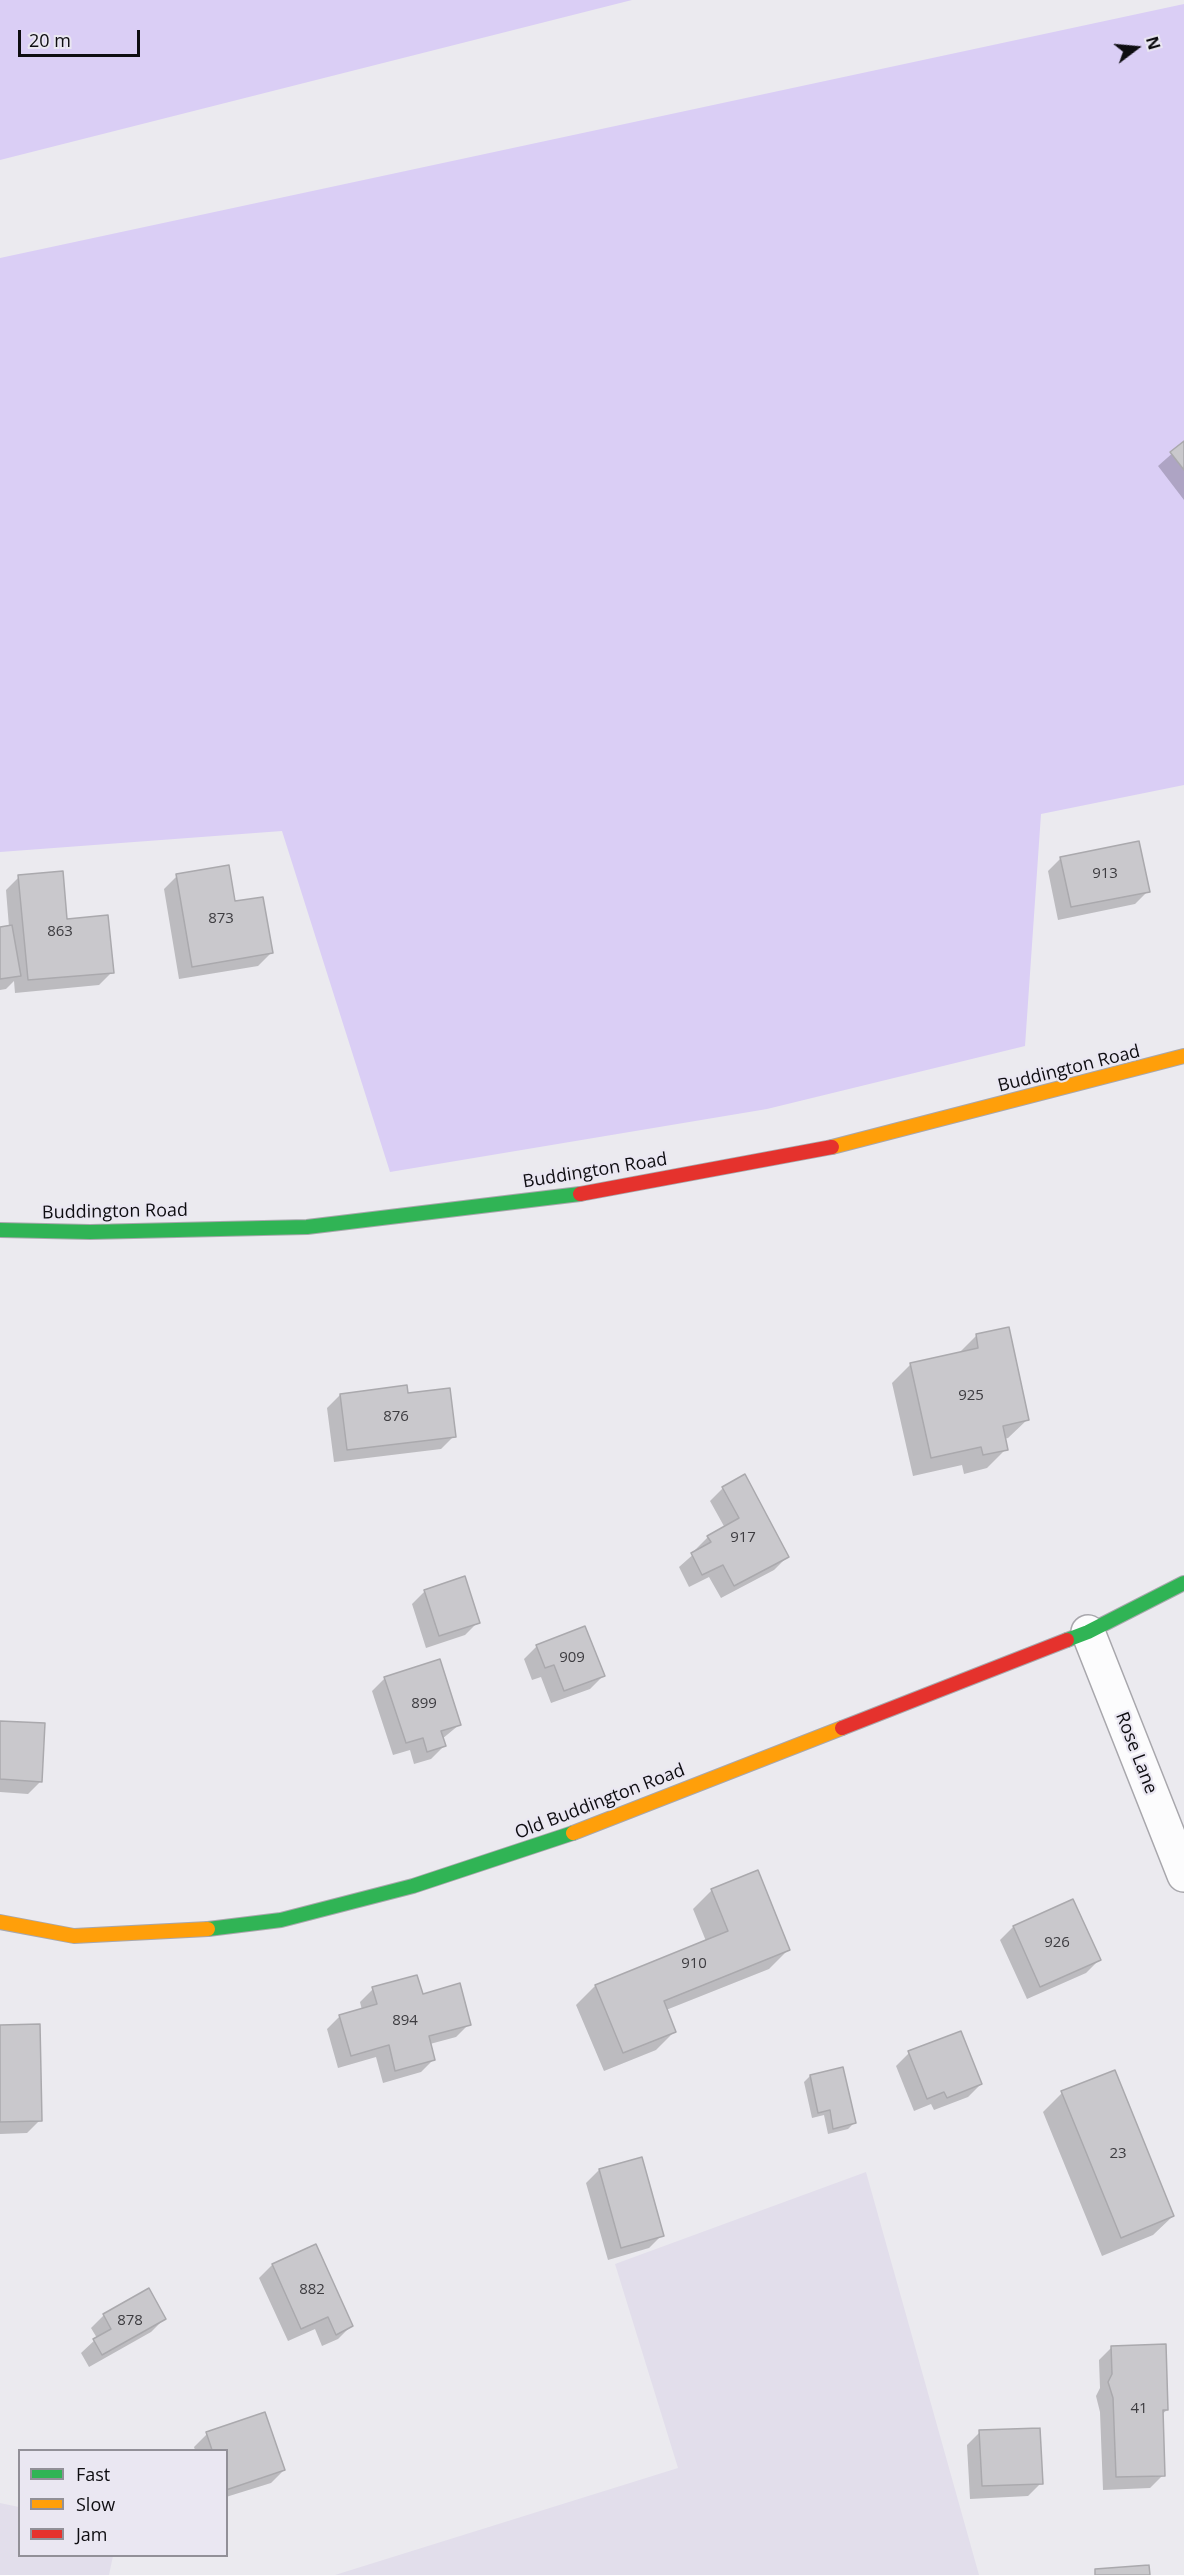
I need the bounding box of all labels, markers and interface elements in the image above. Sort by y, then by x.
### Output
scale bar [21,18,142,56]
north arrow [1106,18,1166,78]
text: 20 m [29,28,71,52]
text: N [1141,34,1166,52]
house number: 913 [1092,865,1118,883]
house number: 873 [208,910,234,928]
house number: 863 [47,923,73,941]
street label: Buddington Road [996,1041,1142,1097]
street label: Buddington Road [521,1149,669,1193]
street label: Buddington Road [42,1200,188,1224]
house number: 925 [958,1387,984,1405]
house number: 876 [383,1408,409,1426]
house number: 917 [730,1529,756,1547]
house number: 909 [559,1649,585,1667]
house number: 899 [411,1695,437,1713]
street label: Rose Lane [1111,1709,1161,1797]
street label: Old Buddington Road [512,1760,688,1844]
house number: 926 [1044,1934,1070,1952]
house number: 910 [681,1955,707,1973]
house number: 894 [392,2012,418,2030]
house number: 23 [1109,2145,1127,2163]
house number: 882 [299,2281,325,2299]
house number: 878 [117,2312,143,2330]
house number: 41 [1130,2400,1148,2418]
legend [18,2449,228,2557]
text: Fast [76,2462,110,2486]
text: Slow [76,2492,115,2516]
text: Jam [76,2522,108,2546]

